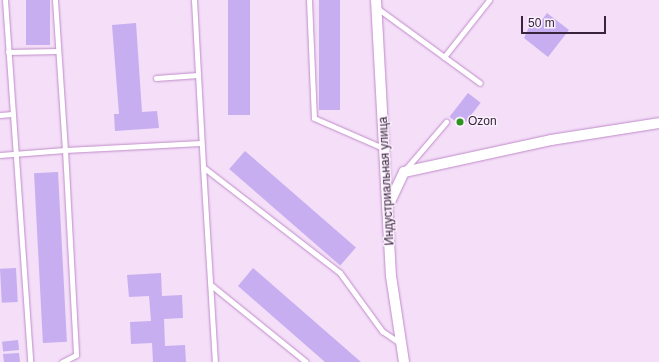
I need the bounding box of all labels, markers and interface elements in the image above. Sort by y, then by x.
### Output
scale bar [523,8,608,34]
text: 50 m [528,16,555,30]
place label: Ozon [468,115,497,129]
street label: Индустриальная улица [376,116,398,246]
marker: Ozon [455,117,465,127]

